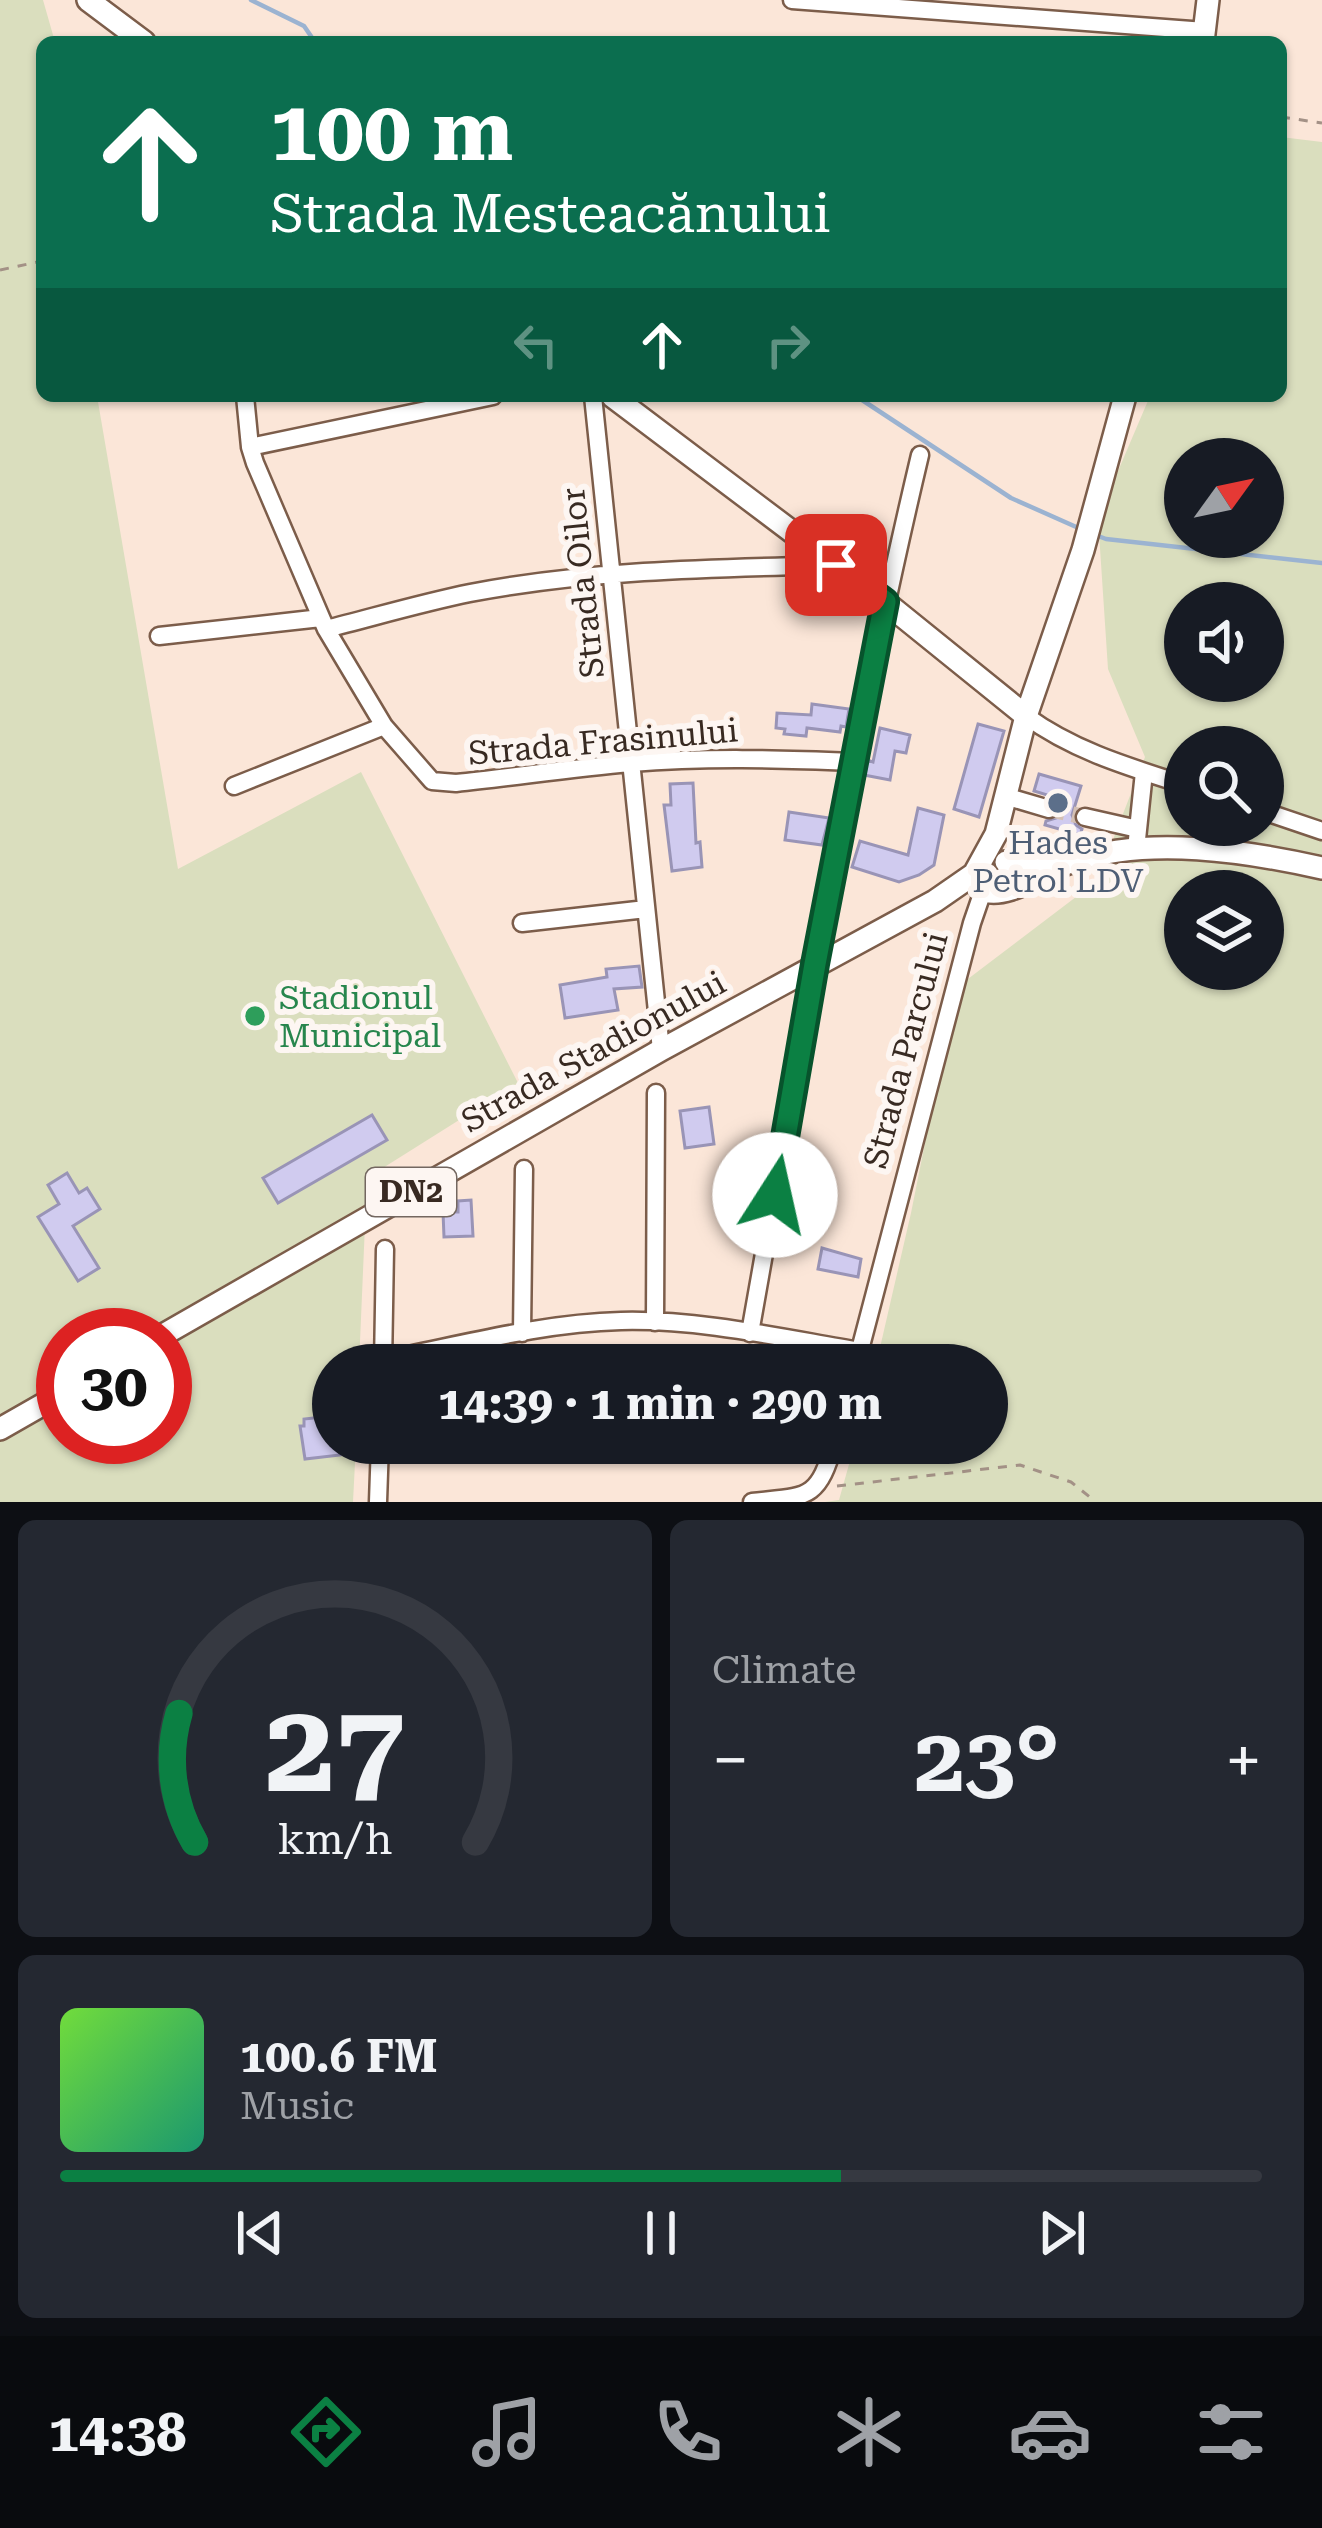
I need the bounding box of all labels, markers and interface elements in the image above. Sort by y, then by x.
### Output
text: 100 m [270,82,513,180]
icon: ahead [72,84,228,240]
text: Strada Mesteacănului [270,182,830,245]
icon: left [503,312,569,378]
icon: ahead [629,312,695,378]
icon: right [755,312,821,378]
north arrow [1164,438,1284,558]
map controls [1164,438,1284,990]
street label: Strada Oilor [553,486,612,680]
pin [785,514,887,616]
icon: arrive [803,532,869,598]
button: sound [1164,582,1284,702]
street label: Strada Frasinului [467,710,740,773]
button: search [1164,726,1284,846]
marker: Hades Petrol LDV [1045,790,1071,816]
place label: Hades Petrol LDV [972,823,1144,900]
button: layers [1164,870,1284,990]
street label: Strada Parcului [855,928,956,1172]
street label: Strada Stadionului [454,963,732,1140]
place label: Stadionul Municipal [279,978,441,1055]
marker: Stadionul Municipal [242,1003,268,1029]
position arrow [712,1132,838,1258]
road number: DN2 [366,1168,456,1216]
speed limit sign: 30 [36,1308,192,1464]
text: 14:39 · 1 min · 290 m [438,1377,882,1430]
text: Climate [712,1647,856,1693]
text: 27 [265,1675,405,1821]
text: 23° [914,1708,1060,1813]
text: − [712,1722,749,1799]
text: + [1225,1722,1262,1799]
text: km/h [278,1813,392,1863]
text: 100.6 FM [240,2030,438,2083]
text: Music [240,2083,354,2129]
icon: previous [227,2200,293,2266]
icon: pause [628,2200,694,2266]
icon: next [1029,2200,1095,2266]
icon: directions [284,2390,368,2474]
icon: music [465,2390,549,2474]
icon: phone [646,2390,730,2474]
icon: climate [827,2390,911,2474]
icon: car [1008,2390,1092,2474]
icon: filters [1189,2390,1273,2474]
text: 14:38 [49,2401,186,2464]

